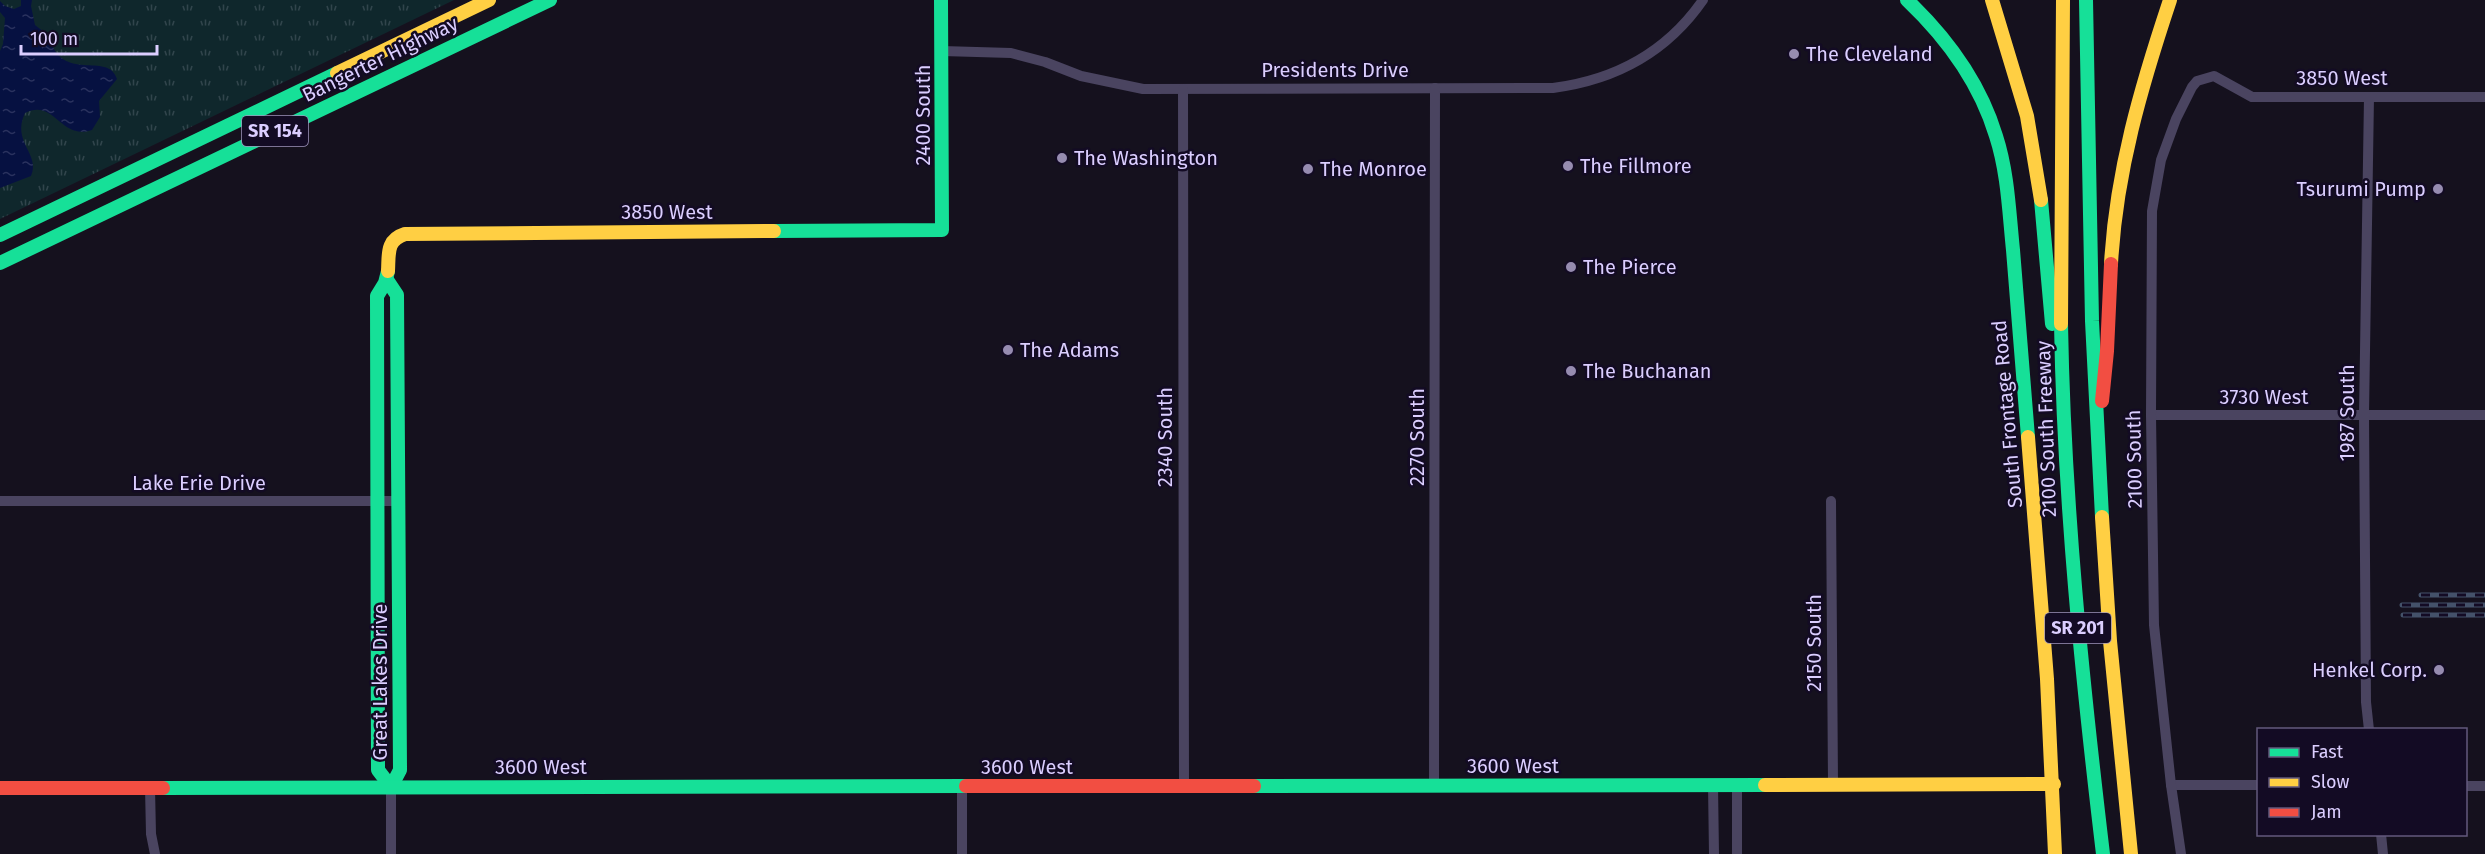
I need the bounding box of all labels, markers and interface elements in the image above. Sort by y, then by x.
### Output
street label: Bangerter Highway [298,11,462,107]
scale bar [21,18,158,56]
text: 100 m [30,28,78,50]
place label: The Cleveland [1806,42,1933,66]
marker: The Cleveland [1787,47,1801,61]
street label: Presidents Drive [1261,58,1409,82]
street label: 2400 South [911,65,935,165]
street label: 3850 West [2296,66,2388,90]
road number: SR 154 [242,116,308,146]
place label: The Washington [1074,146,1218,170]
marker: The Washington [1055,151,1069,165]
place label: The Fillmore [1580,154,1692,178]
place label: The Monroe [1320,157,1427,181]
marker: The Fillmore [1561,159,1575,173]
marker: The Monroe [1301,162,1315,176]
place label: Tsurumi Pump [2297,177,2426,201]
marker: Tsurumi Pump [2431,182,2445,196]
street label: 3850 West [621,200,713,224]
place label: The Pierce [1583,255,1677,279]
marker: The Pierce [1564,260,1578,274]
street label: South Frontage Road [1987,319,2027,509]
place label: The Adams [1020,338,1119,362]
street label: 2100 South Freeway [2031,340,2061,518]
marker: The Adams [1001,343,1015,357]
place label: The Buchanan [1583,359,1712,383]
marker: The Buchanan [1564,364,1578,378]
street label: 1987 South [2335,364,2359,462]
street label: 3730 West [2220,385,2309,409]
street label: 2340 South [1153,387,1177,487]
street label: 2270 South [1405,388,1429,486]
street label: 2100 South [2121,409,2147,509]
street label: Lake Erie Drive [132,471,266,495]
street label: 2150 South [1802,594,1826,692]
street label: Great Lakes Drive [368,604,392,760]
road number: SR 201 [2045,613,2111,643]
place label: Henkel Corp. [2312,658,2427,682]
marker: Henkel Corp. [2432,663,2446,677]
legend [2257,728,2467,836]
text: Fast [2311,741,2344,763]
street label: 3600 West [1467,754,1560,778]
street label: 3600 West [495,755,588,779]
street label: 3600 West [981,755,1074,779]
text: Slow [2311,771,2350,793]
text: Jam [2311,801,2342,823]

